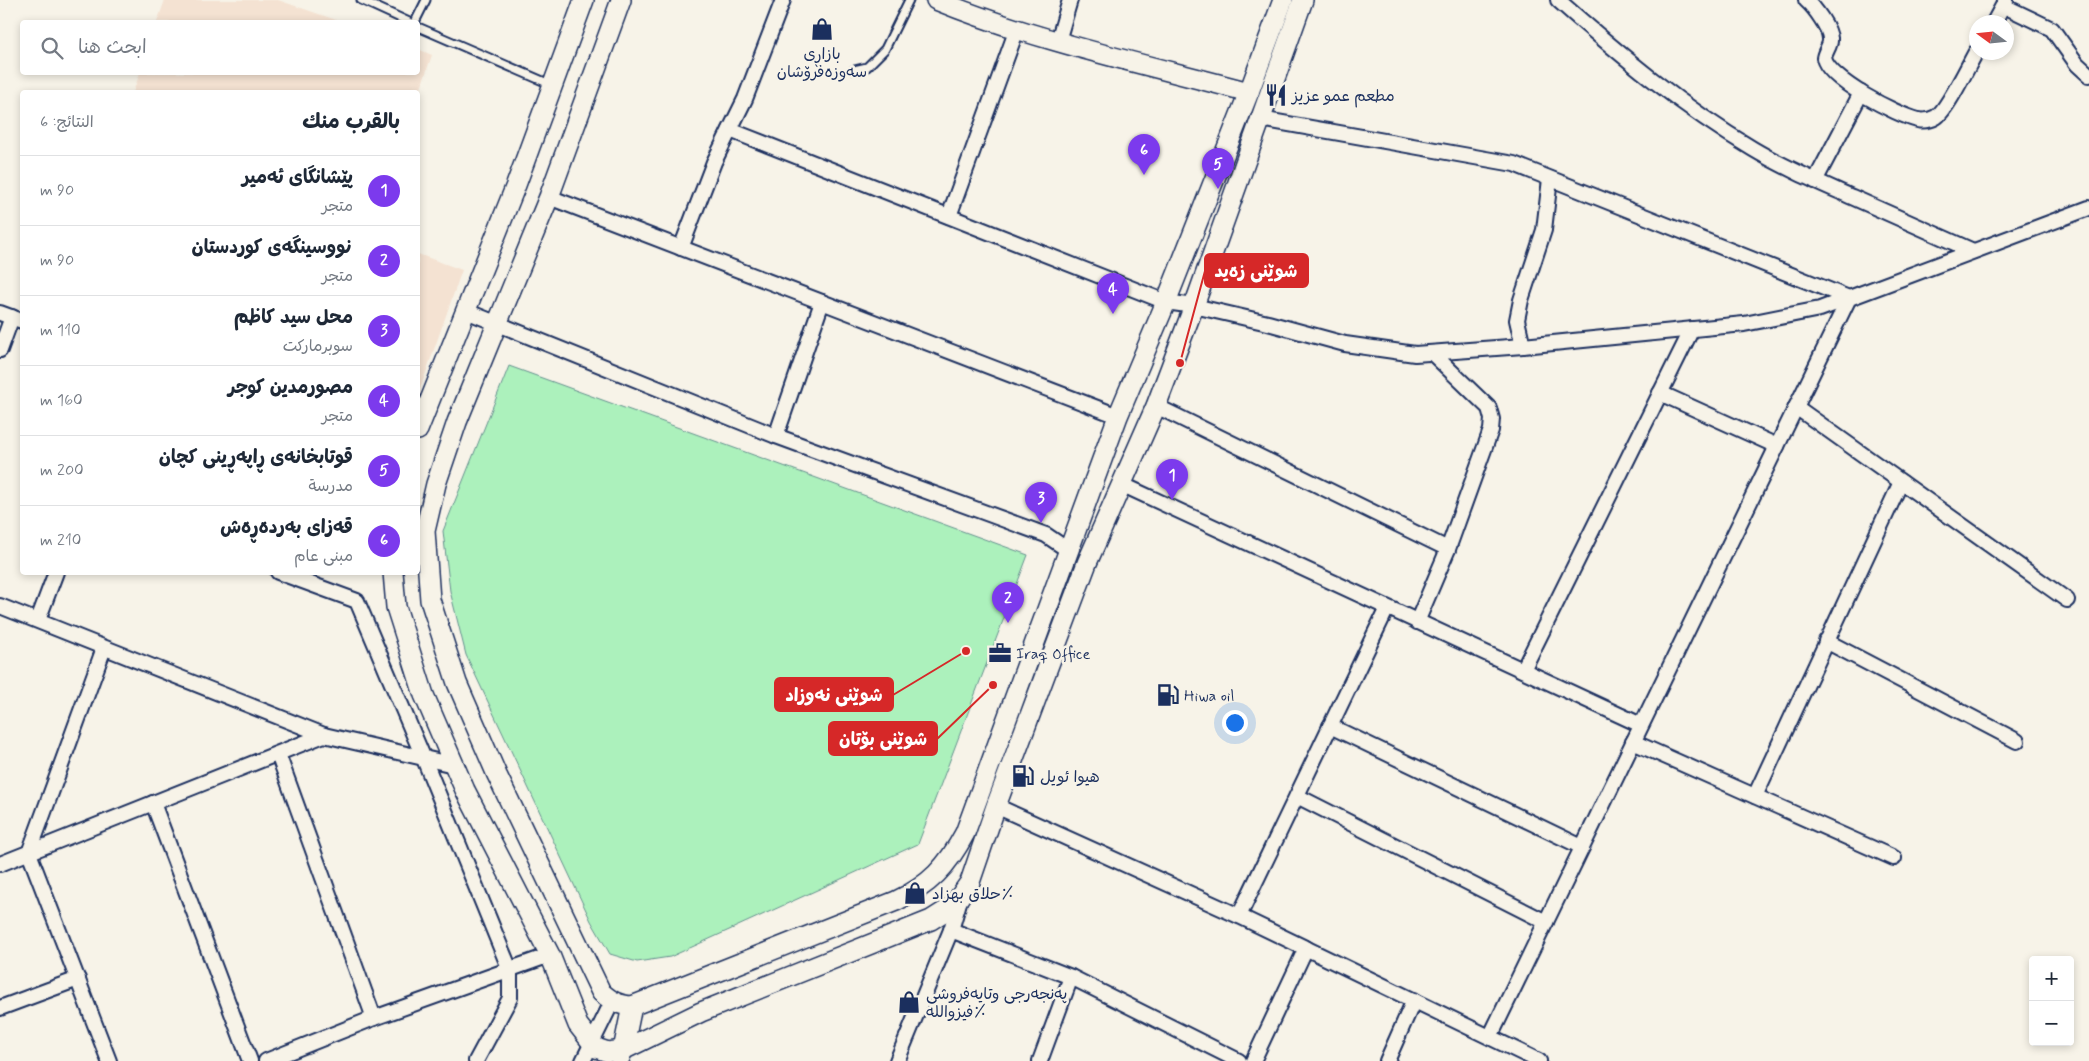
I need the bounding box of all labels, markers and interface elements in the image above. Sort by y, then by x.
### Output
north arrow [1969,15,2014,60]
shop icon: بازاڕی سەوزەفرۆشان [809,16,835,42]
search box [20,20,420,75]
icon: search [38,34,66,62]
text: ابحث هنا [78,35,147,60]
place label: بازاڕی سەوزەفرۆشان [777,44,867,83]
restaurant icon: مطعم عمو عزيز [1263,82,1289,108]
place label: مطعم عمو عزيز [1290,86,1395,108]
text: بالقرب منك [302,108,400,136]
text: النتائج: 6 [40,112,94,133]
pin: 6 [1128,134,1160,175]
pin: 5 [1202,148,1234,189]
text: پێشانگای ئەمیر [242,165,353,190]
text: 90 m [40,180,74,201]
text: 1 [380,180,388,201]
text: متجر [322,196,353,217]
text: نووسینگەی کوردستان [191,235,353,260]
text: 90 m [40,250,74,271]
text: 2 [380,250,388,271]
callout: شوێنی زەید [1205,254,1308,287]
text: شوێنی زەید [1215,260,1297,284]
text: متجر [322,266,353,287]
pin: 4 [1097,273,1129,314]
text: محل سيد كاظم [234,305,353,330]
text: 110 m [40,320,81,341]
text: 3 [380,320,388,341]
text: سوبرماركت [283,336,353,357]
text: مصورمدین كوجر [228,375,353,400]
text: 160 m [40,390,83,411]
text: 4 [379,390,389,411]
text: متجر [322,406,353,427]
text: قوتابخانەی ڕاپەڕینی کچان [159,445,353,470]
pin: 1 [1156,459,1188,500]
text: 200 m [40,460,84,481]
text: 5 [379,460,389,481]
text: مدرسة [308,476,353,497]
pin: 3 [1025,482,1057,523]
text: قەزای بەردەڕەش [220,515,353,540]
text: 210 m [40,530,81,551]
text: 6 [380,530,388,551]
text: مبنى عام [294,546,353,567]
pin: 2 [992,582,1024,623]
office icon: Iraq Office [987,640,1013,666]
place label: Iraq Office [1016,644,1090,665]
callout: شوێنی نەوزاد [775,678,893,711]
fuel station icon: Hiwa oil [1155,682,1181,708]
text: شوێنی نەوزاد [785,684,883,708]
place label: Hiwa oil [1184,686,1235,707]
your location [1222,710,1248,736]
callout: شوێنی بۆتان [829,722,937,755]
text: شوێنی بۆتان [839,728,927,752]
fuel station icon: هيوا ئويل [1010,763,1036,789]
place label: هيوا ئويل [1040,767,1100,788]
shop icon: حلاق بهزاد٪ [902,880,928,906]
place label: حلاق بهزاد٪ [932,884,1014,905]
map controls [2029,956,2074,1046]
button: + [2029,956,2074,1001]
place label: پەنجەرجی وتایەفروشی فیزواللە٪ [926,984,1068,1023]
shop icon: پەنجەرجی وتایەفروشی فیزواللە٪ [896,989,922,1015]
button: − [2029,1001,2074,1046]

